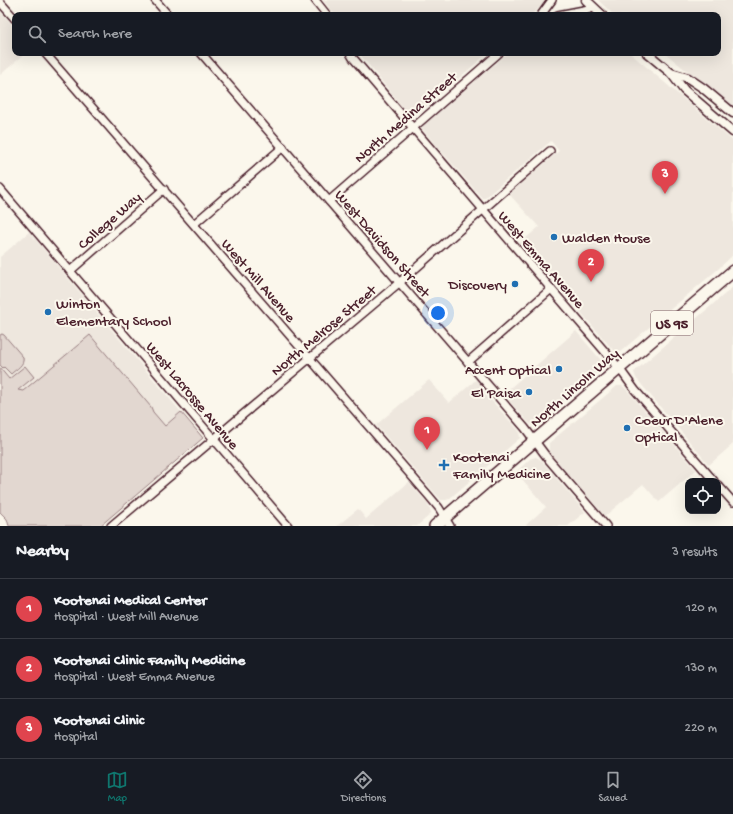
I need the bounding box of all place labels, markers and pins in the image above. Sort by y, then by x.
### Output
pin: 3 [652,161,678,194]
place label: Walden House [562,230,651,248]
marker: Walden House [549,232,559,242]
pin: 2 [578,249,604,282]
place label: Discovery [448,277,508,295]
marker: Discovery [510,279,520,289]
place label: Winton Elementary School [56,296,172,331]
marker: Winton Elementary School [43,307,53,317]
place label: Accent Optical [465,362,551,380]
marker: Accent Optical [554,364,564,374]
place label: El Paisa [471,385,522,403]
marker: El Paisa [524,387,534,397]
place label: Coeur D'Alene Optical [635,412,723,447]
pin: 1 [414,417,440,450]
marker: Coeur D'Alene Optical [622,423,632,433]
place label: Kootenai Family Medicine [452,449,551,484]
marker: Kootenai Family Medicine [438,459,450,471]

